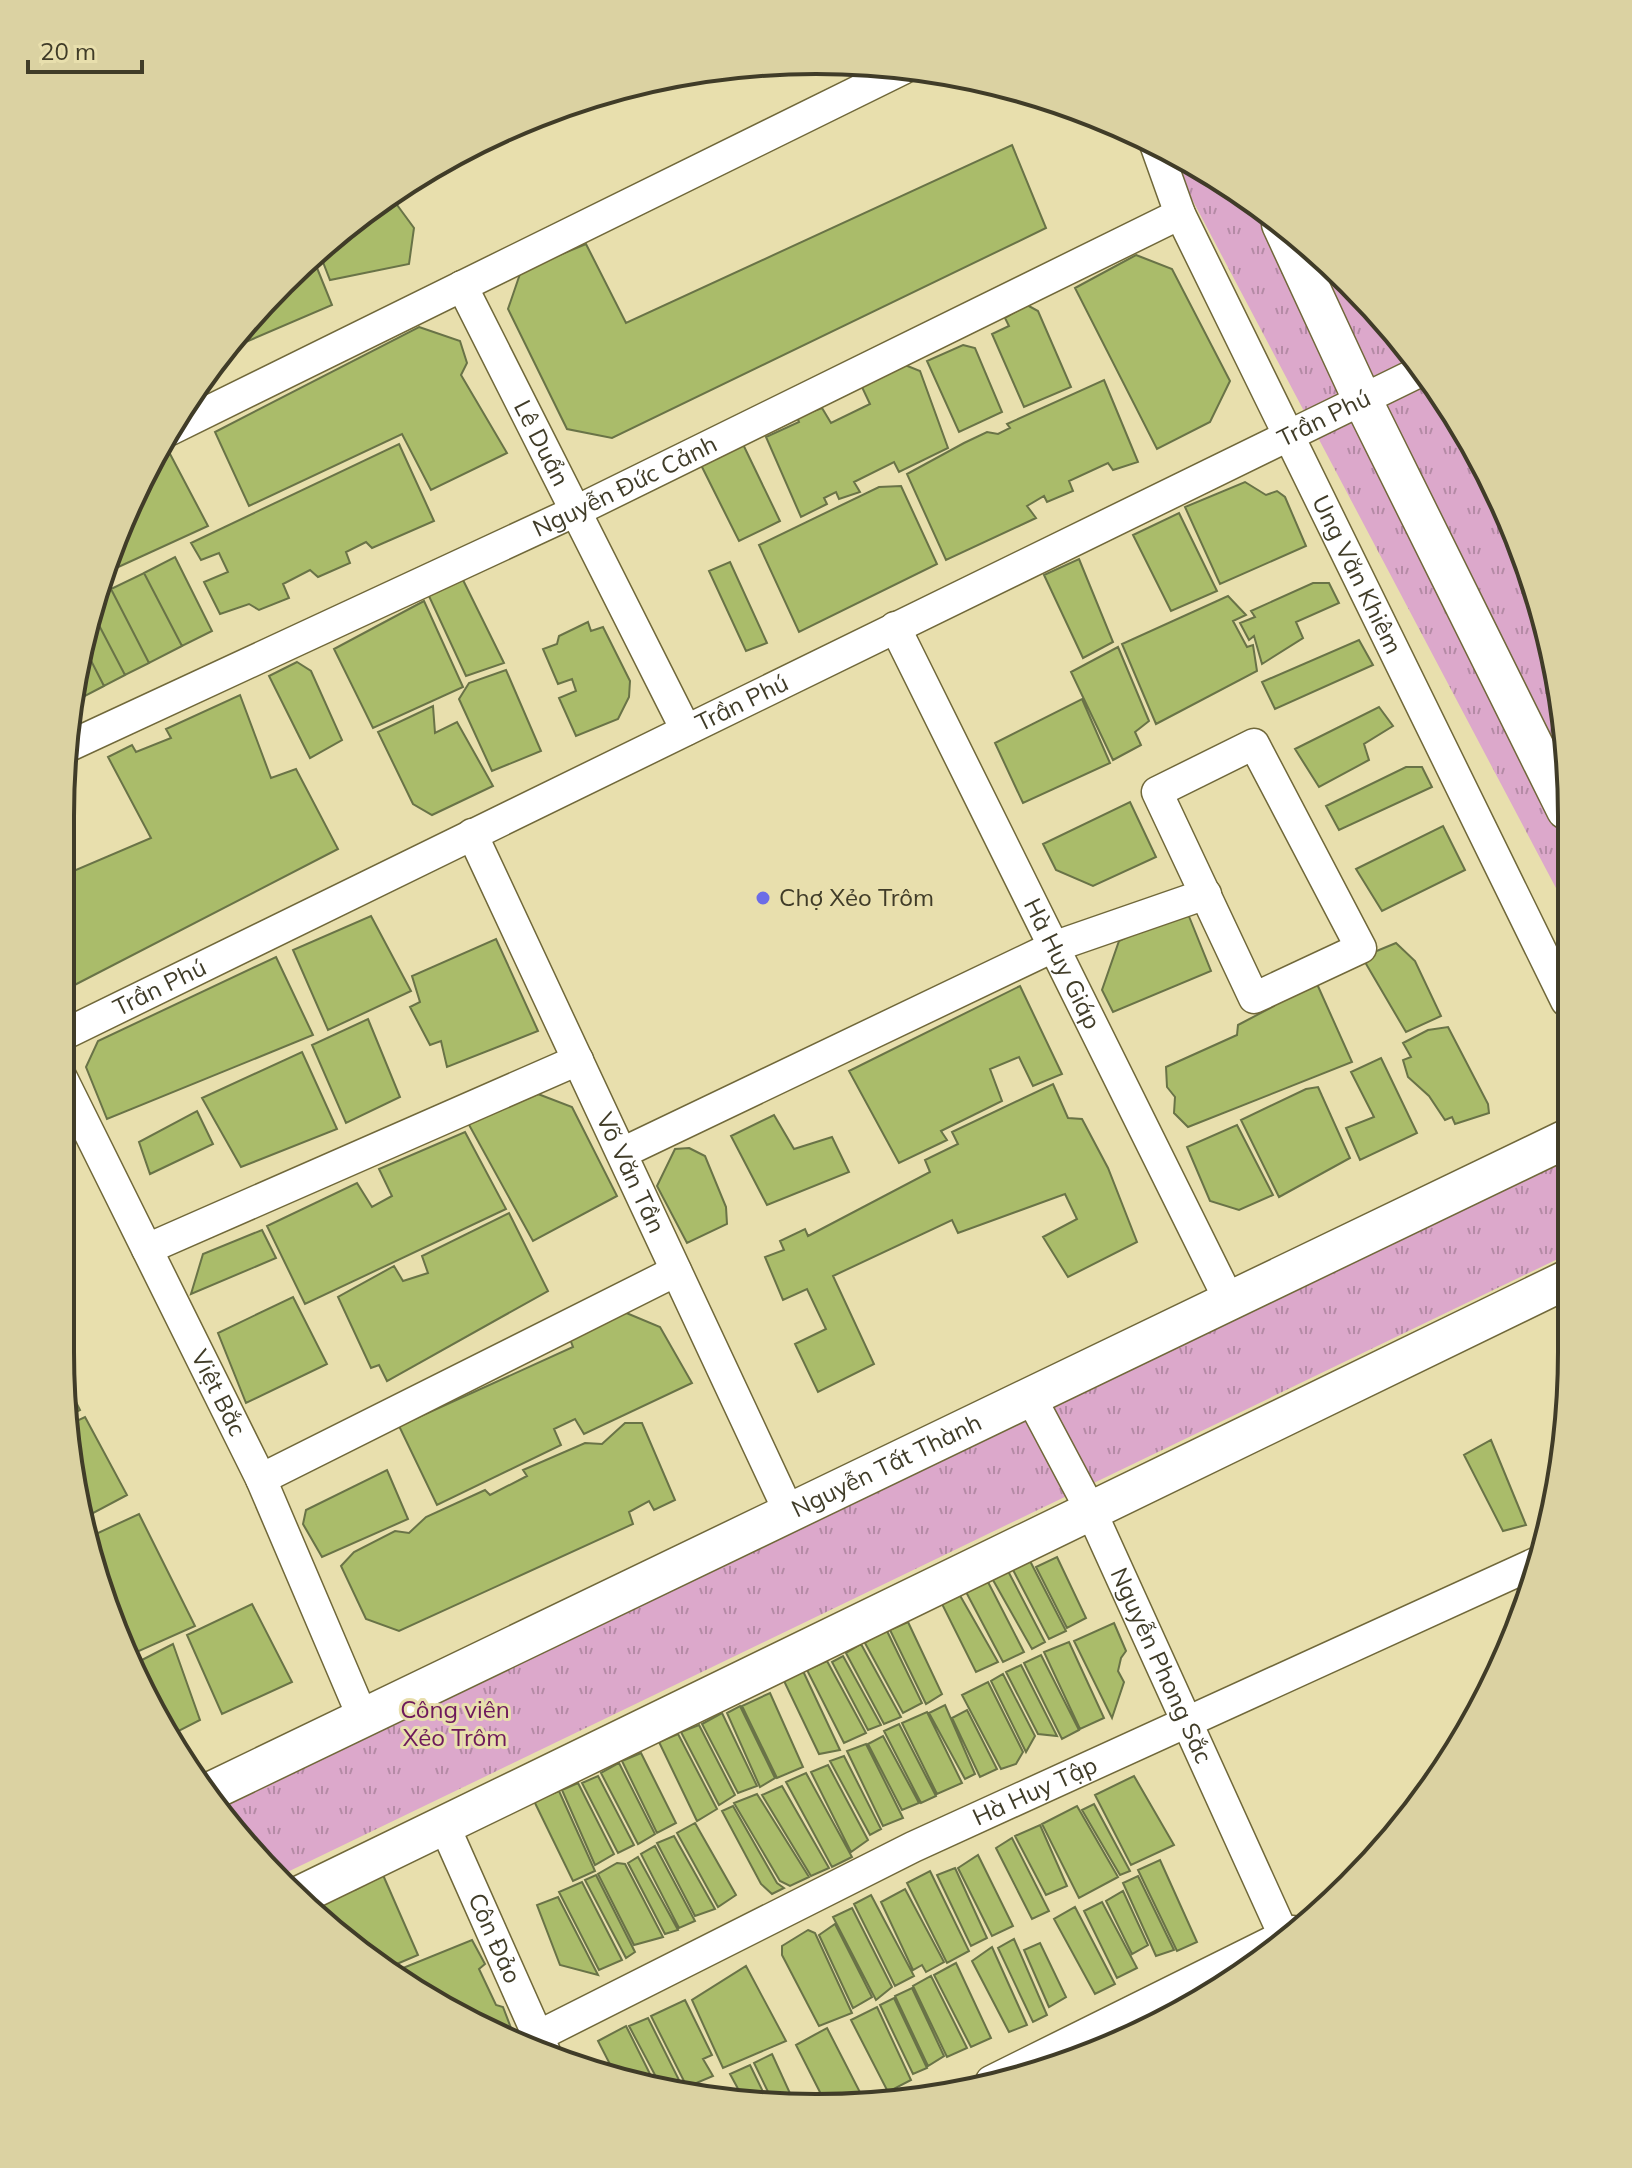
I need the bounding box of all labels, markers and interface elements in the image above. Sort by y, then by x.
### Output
scale bar [28,24,142,74]
text: 20 m [40,36,96,66]
street label: Trần Phú [1272,382,1375,453]
street label: Lê Duẩn [508,395,576,491]
street label: Nguyễn Đức Cảnh [528,428,722,543]
street label: Ung Văn Khiêm [1306,490,1409,658]
street label: Trần Phú [690,667,793,738]
place label: Chợ Xẻo Trôm [779,882,934,912]
marker: Chợ Xẻo Trôm [754,889,772,907]
street label: Hà Huy Giáp [1018,893,1108,1034]
street label: Trần Phú [108,951,211,1022]
street label: Võ Văn Tần [590,1107,672,1238]
street label: Việt Bắc [185,1344,253,1441]
street label: Nguyễn Tất Thành [786,1407,986,1523]
street label: Nguyễn Phong Sắc [1105,1563,1220,1768]
park label: Công viên Xẻo Trôm [400,1694,510,1752]
street label: Hà Huy Tập [968,1749,1102,1832]
street label: Côn Đảo [462,1888,528,1988]

